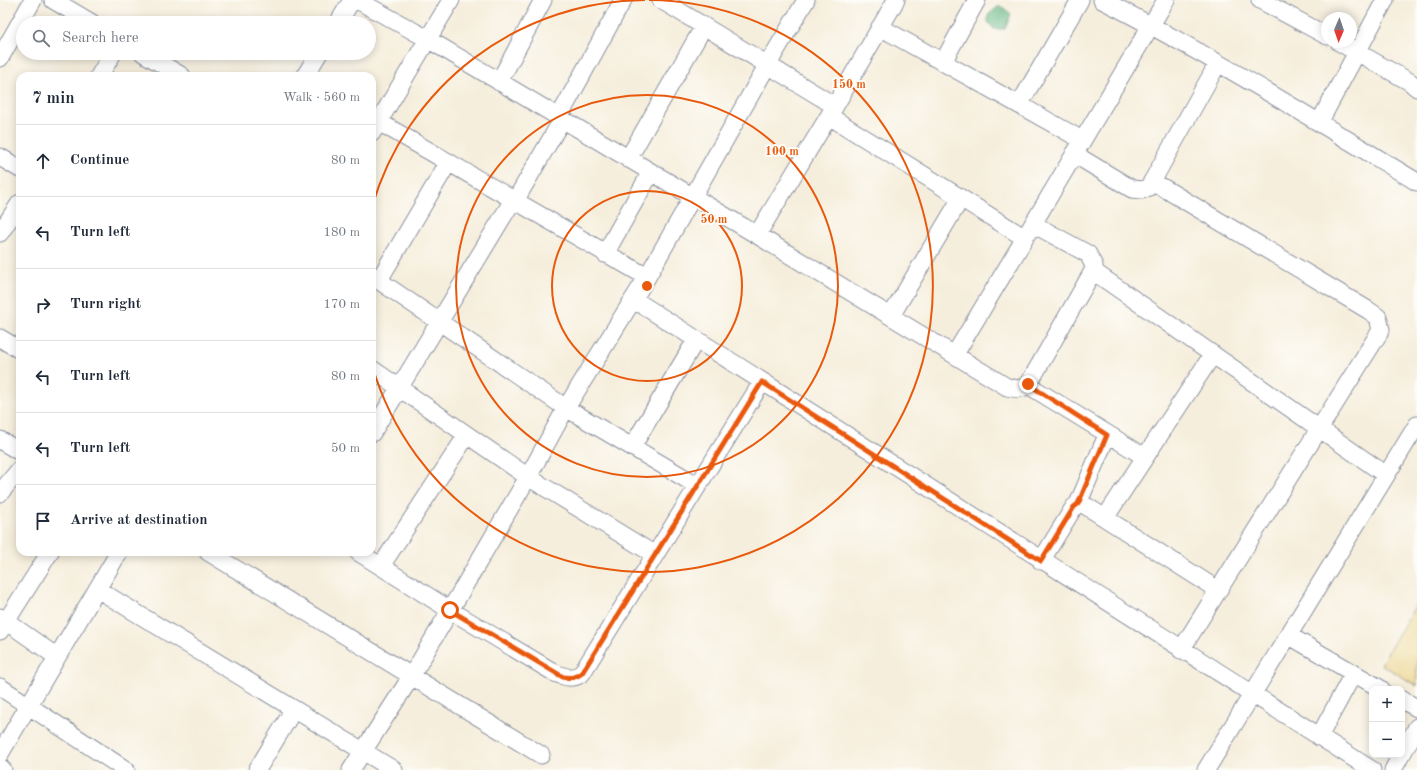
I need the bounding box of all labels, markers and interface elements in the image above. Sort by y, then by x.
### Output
north arrow [1321,12,1357,48]
search box [16,16,376,60]
icon: search [30,27,52,49]
text: Search here [62,31,139,46]
text: 150 m [832,78,866,91]
text: 7 min [32,90,75,107]
text: Walk · 560 m [283,91,360,104]
text: 100 m [765,146,799,158]
icon: ahead [32,150,54,172]
text: Continue [70,153,129,168]
text: 80 m [331,154,360,167]
text: 50 m [701,213,728,226]
icon: left [32,222,54,244]
text: Turn left [70,225,130,240]
text: 180 m [323,226,360,239]
centre of rings [640,279,654,293]
icon: right [32,294,54,316]
text: Turn right [70,297,141,312]
text: 170 m [323,298,360,311]
icon: left [32,366,54,388]
text: Turn left [70,369,130,384]
text: 80 m [331,370,360,383]
route end [1019,375,1037,393]
icon: left [32,438,54,460]
text: Turn left [70,441,130,456]
text: 50 m [331,442,360,455]
icon: arrive [32,510,54,532]
text: Arrive at destination [70,513,208,528]
route start [441,601,459,619]
map controls [1369,686,1405,758]
button: + [1369,686,1405,722]
button: − [1369,722,1405,758]

